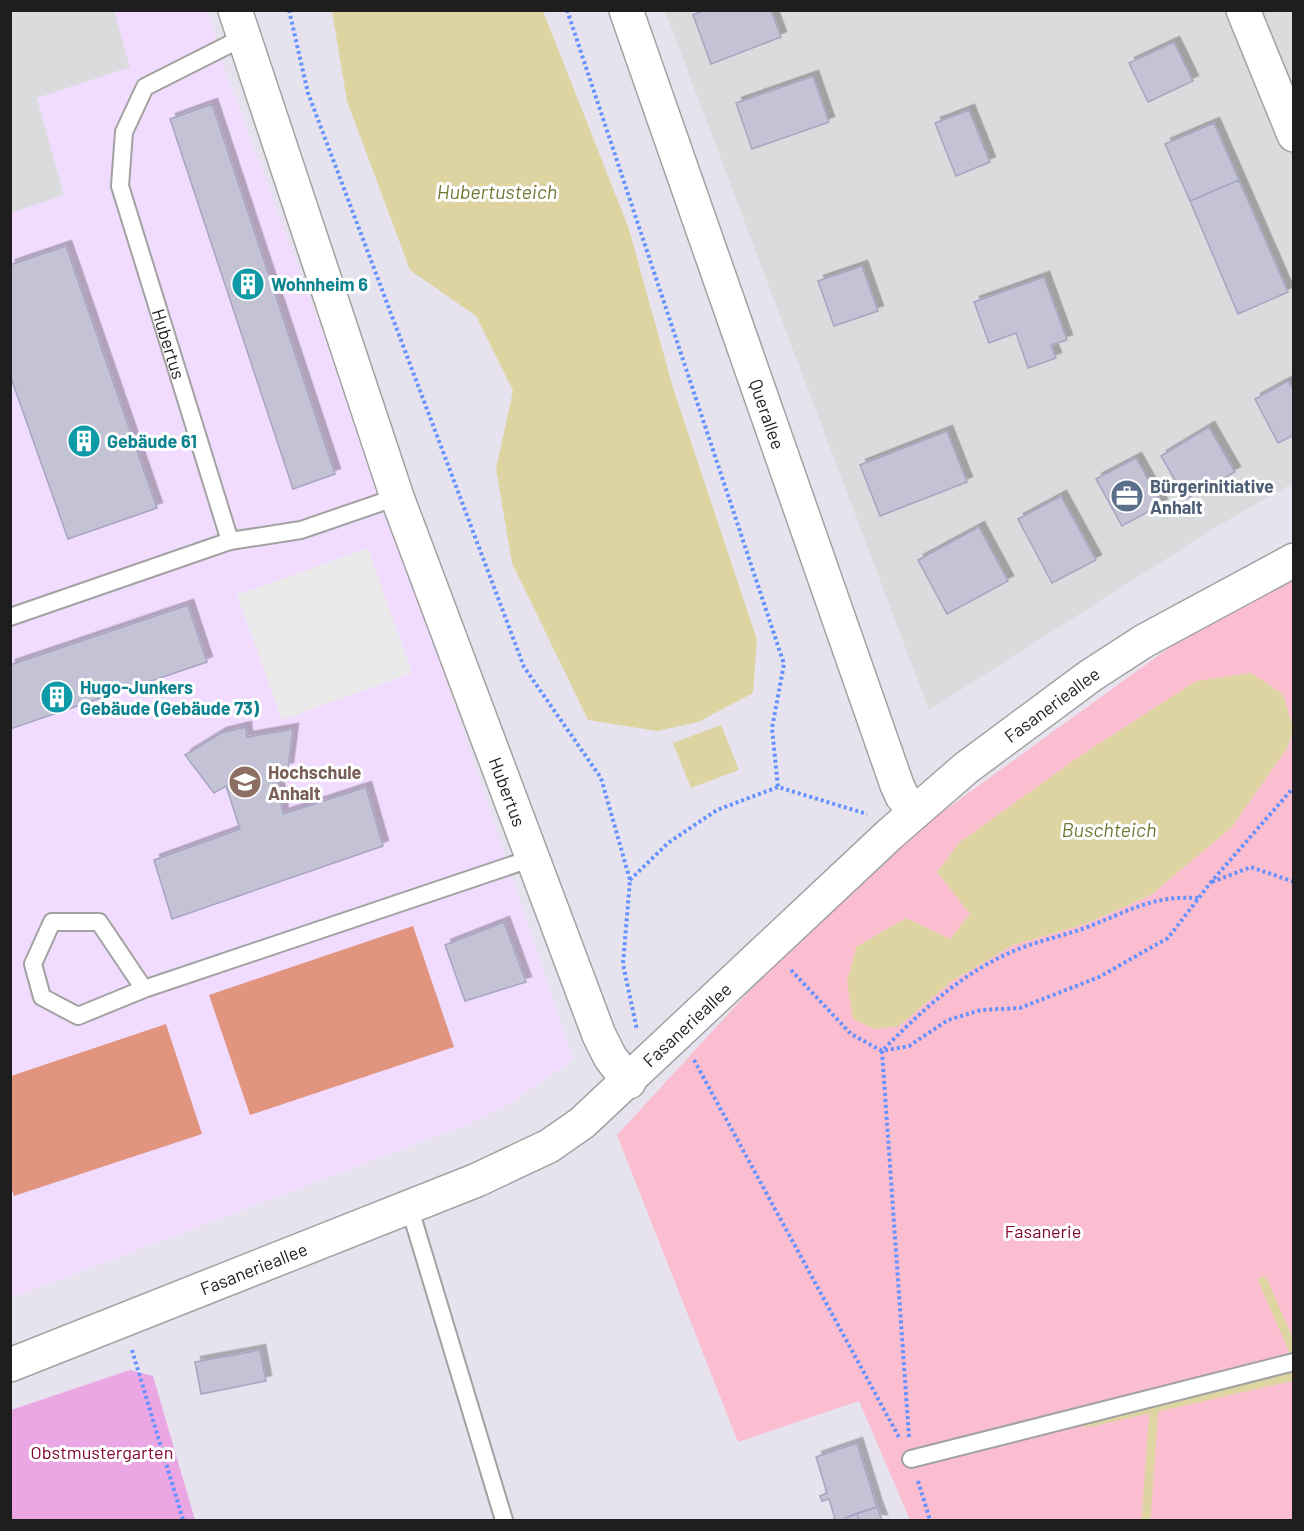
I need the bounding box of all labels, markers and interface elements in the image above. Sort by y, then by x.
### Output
water label: Hubertusteich [437,179,557,203]
building icon: Wohnheim 6 [230,266,266,302]
place label: Wohnheim 6 [271,273,368,295]
street label: Hubertus [148,306,190,382]
street label: Querallee [745,376,790,452]
building icon: Gebäude 61 [66,423,102,459]
place label: Gebäude 61 [107,430,197,452]
place label: Bürgerinitiative Anhalt [1150,475,1274,518]
office icon: Bürgerinitiative Anhalt [1109,478,1145,514]
street label: Fasanerieallee [1000,662,1104,747]
place label: Hugo-Junkers Gebäude (Gebäude 73) [80,676,260,719]
building icon: Hugo-Junkers Gebäude (Gebäude 73) [39,679,75,715]
street label: Hubertus [485,754,531,829]
place label: Hochschule Anhalt [268,761,362,804]
school or university icon: Hochschule Anhalt [227,764,263,800]
water label: Buschteich [1062,817,1156,841]
street label: Fasanerieallee [638,978,736,1071]
park label: Fasanerie [1005,1220,1081,1242]
street label: Fasanerieallee [197,1237,310,1300]
park label: Obstmustergarten [31,1441,173,1463]

